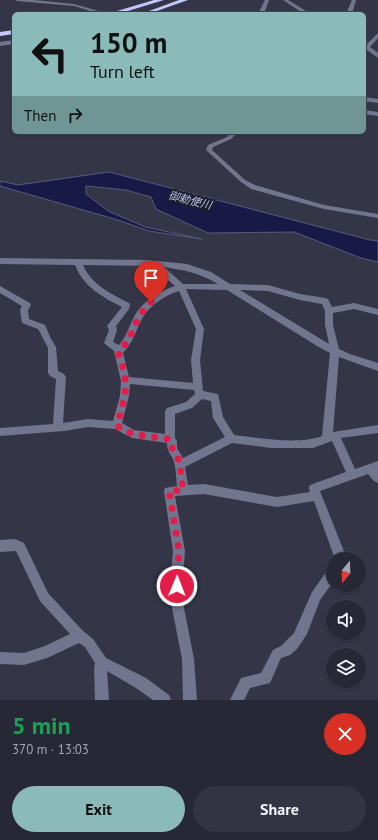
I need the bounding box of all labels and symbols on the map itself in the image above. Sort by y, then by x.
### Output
water label: 御勅使川 [167,188,214,212]
pin [134,261,168,302]
north arrow [326,552,366,592]
position arrow [156,565,198,607]

